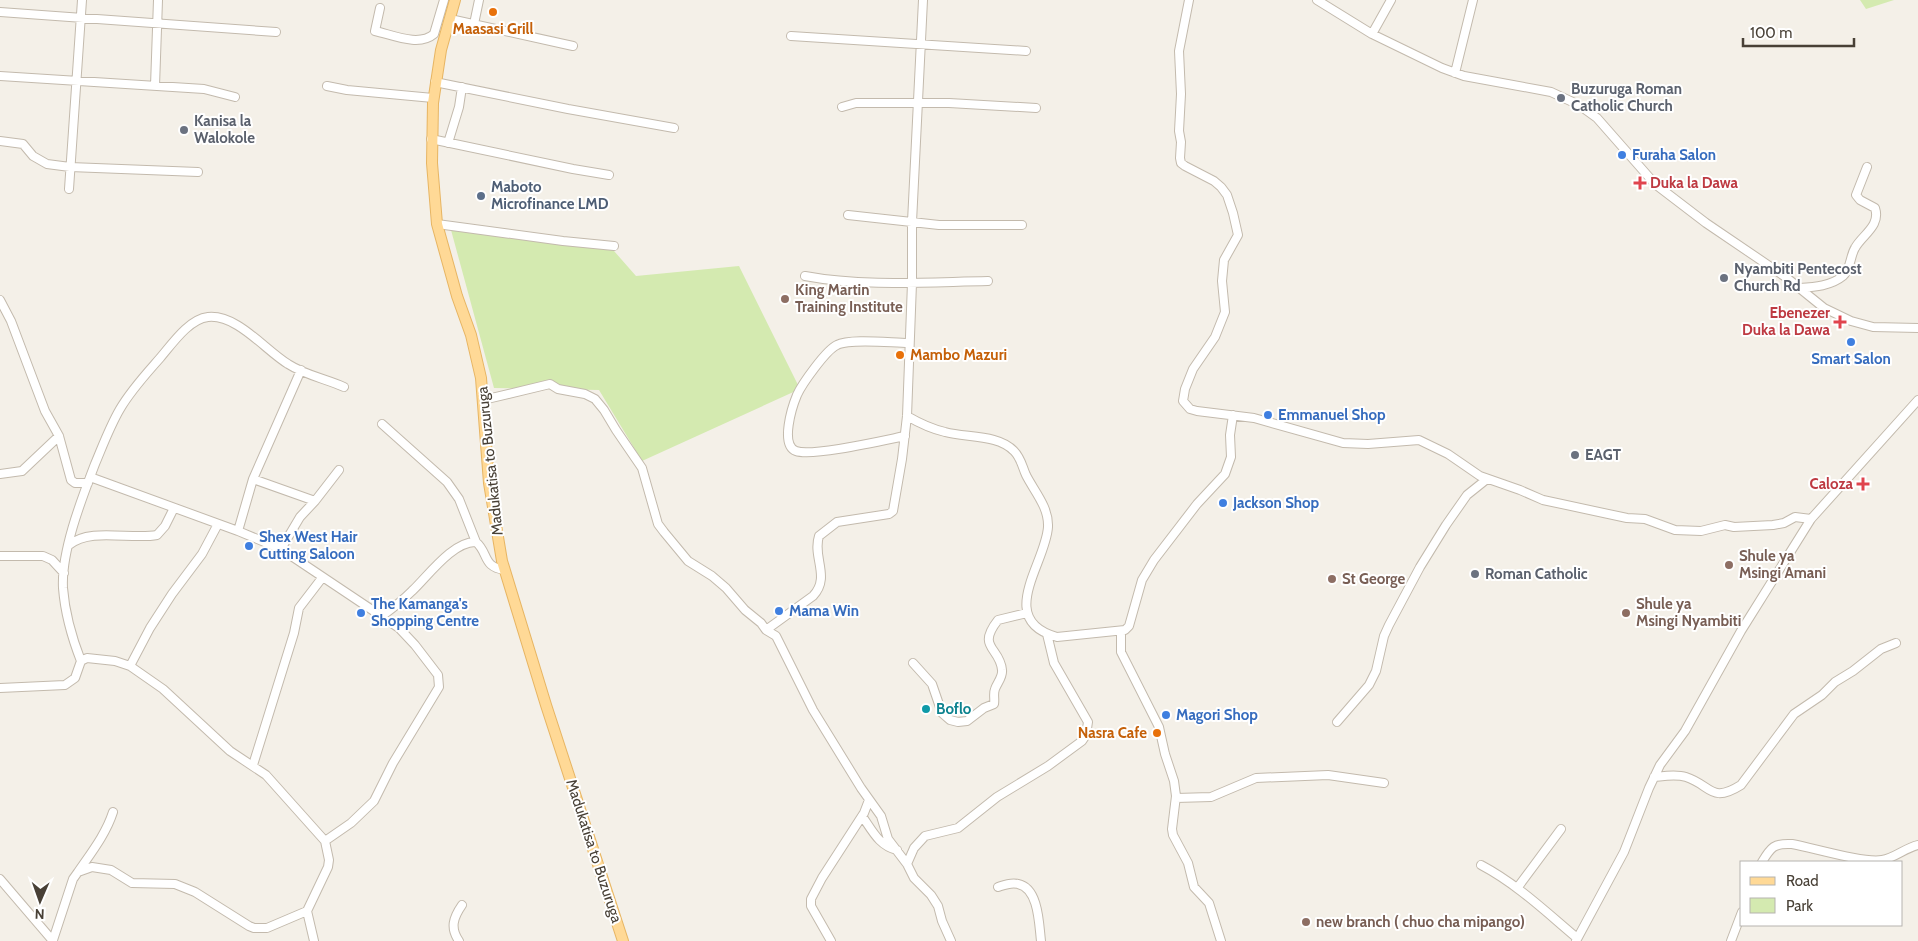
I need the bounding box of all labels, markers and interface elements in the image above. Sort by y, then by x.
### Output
marker: Maasasi Grill [487,6,499,18]
scale bar [1743,15,1854,47]
place label: Maasasi Grill [453,20,533,38]
text: 100 m [1750,24,1792,42]
place label: Buzuruga Roman Catholic Church [1571,80,1682,115]
marker: Buzuruga Roman Catholic Church [1555,92,1567,104]
place label: Kanisa la Walokole [194,112,255,147]
marker: Kanisa la Walokole [178,124,190,136]
place label: Furaha Salon [1632,146,1716,164]
marker: Furaha Salon [1616,149,1628,161]
place label: Duka la Dawa [1650,174,1739,192]
marker: Duka la Dawa [1634,177,1646,189]
place label: Maboto Microfinance LMD [491,178,609,213]
marker: Maboto Microfinance LMD [475,190,487,202]
place label: Nyambiti Pentecost Church Rd [1734,260,1862,295]
marker: Nyambiti Pentecost Church Rd [1718,272,1730,284]
place label: King Martin Training Institute [795,281,903,316]
marker: King Martin Training Institute [779,293,791,305]
place label: Ebenezer Duka la Dawa [1742,304,1831,339]
marker: Ebenezer Duka la Dawa [1834,316,1846,328]
marker: Smart Salon [1845,336,1857,348]
place label: Mambo Mazuri [910,346,1007,364]
marker: Mambo Mazuri [894,349,906,361]
place label: Smart Salon [1811,350,1891,368]
street label: Madukatisa to Buzuruga [473,385,507,536]
place label: Emmanuel Shop [1278,406,1386,424]
marker: Emmanuel Shop [1262,409,1274,421]
place label: EAGT [1585,446,1622,464]
marker: EAGT [1569,449,1581,461]
place label: Caloza [1810,475,1854,493]
marker: Caloza [1857,478,1869,490]
place label: Jackson Shop [1232,494,1320,512]
marker: Jackson Shop [1217,497,1229,509]
place label: Shex West Hair Cutting Saloon [259,528,358,563]
marker: Shex West Hair Cutting Saloon [243,540,255,552]
place label: Shule ya Msingi Amani [1739,547,1826,582]
marker: Shule ya Msingi Amani [1723,559,1735,571]
place label: Roman Catholic [1485,565,1588,583]
marker: Roman Catholic [1469,568,1481,580]
place label: St George [1342,570,1406,588]
marker: St George [1326,573,1338,585]
place label: The Kamanga's Shopping Centre [371,595,479,630]
place label: Shule ya Msingi Nyambiti [1636,595,1741,630]
place label: Mama Win [789,602,859,620]
marker: Mama Win [773,605,785,617]
marker: The Kamanga's Shopping Centre [355,607,367,619]
marker: Shule ya Msingi Nyambiti [1620,607,1632,619]
place label: Boflo [936,700,972,718]
marker: Boflo [920,703,932,715]
place label: Magori Shop [1176,706,1258,724]
marker: Magori Shop [1160,709,1172,721]
place label: Nasra Cafe [1078,724,1147,742]
marker: Nasra Cafe [1151,727,1163,739]
street label: Madukatisa to Buzuruga [562,777,626,926]
legend [1740,861,1903,926]
text: Road [1786,872,1819,890]
north arrow [15,876,65,926]
text: Park [1786,897,1813,915]
text: N [34,905,45,923]
place label: new branch ( chuo cha mipango) [1316,913,1525,931]
marker: new branch ( chuo cha mipango) [1300,916,1312,928]

